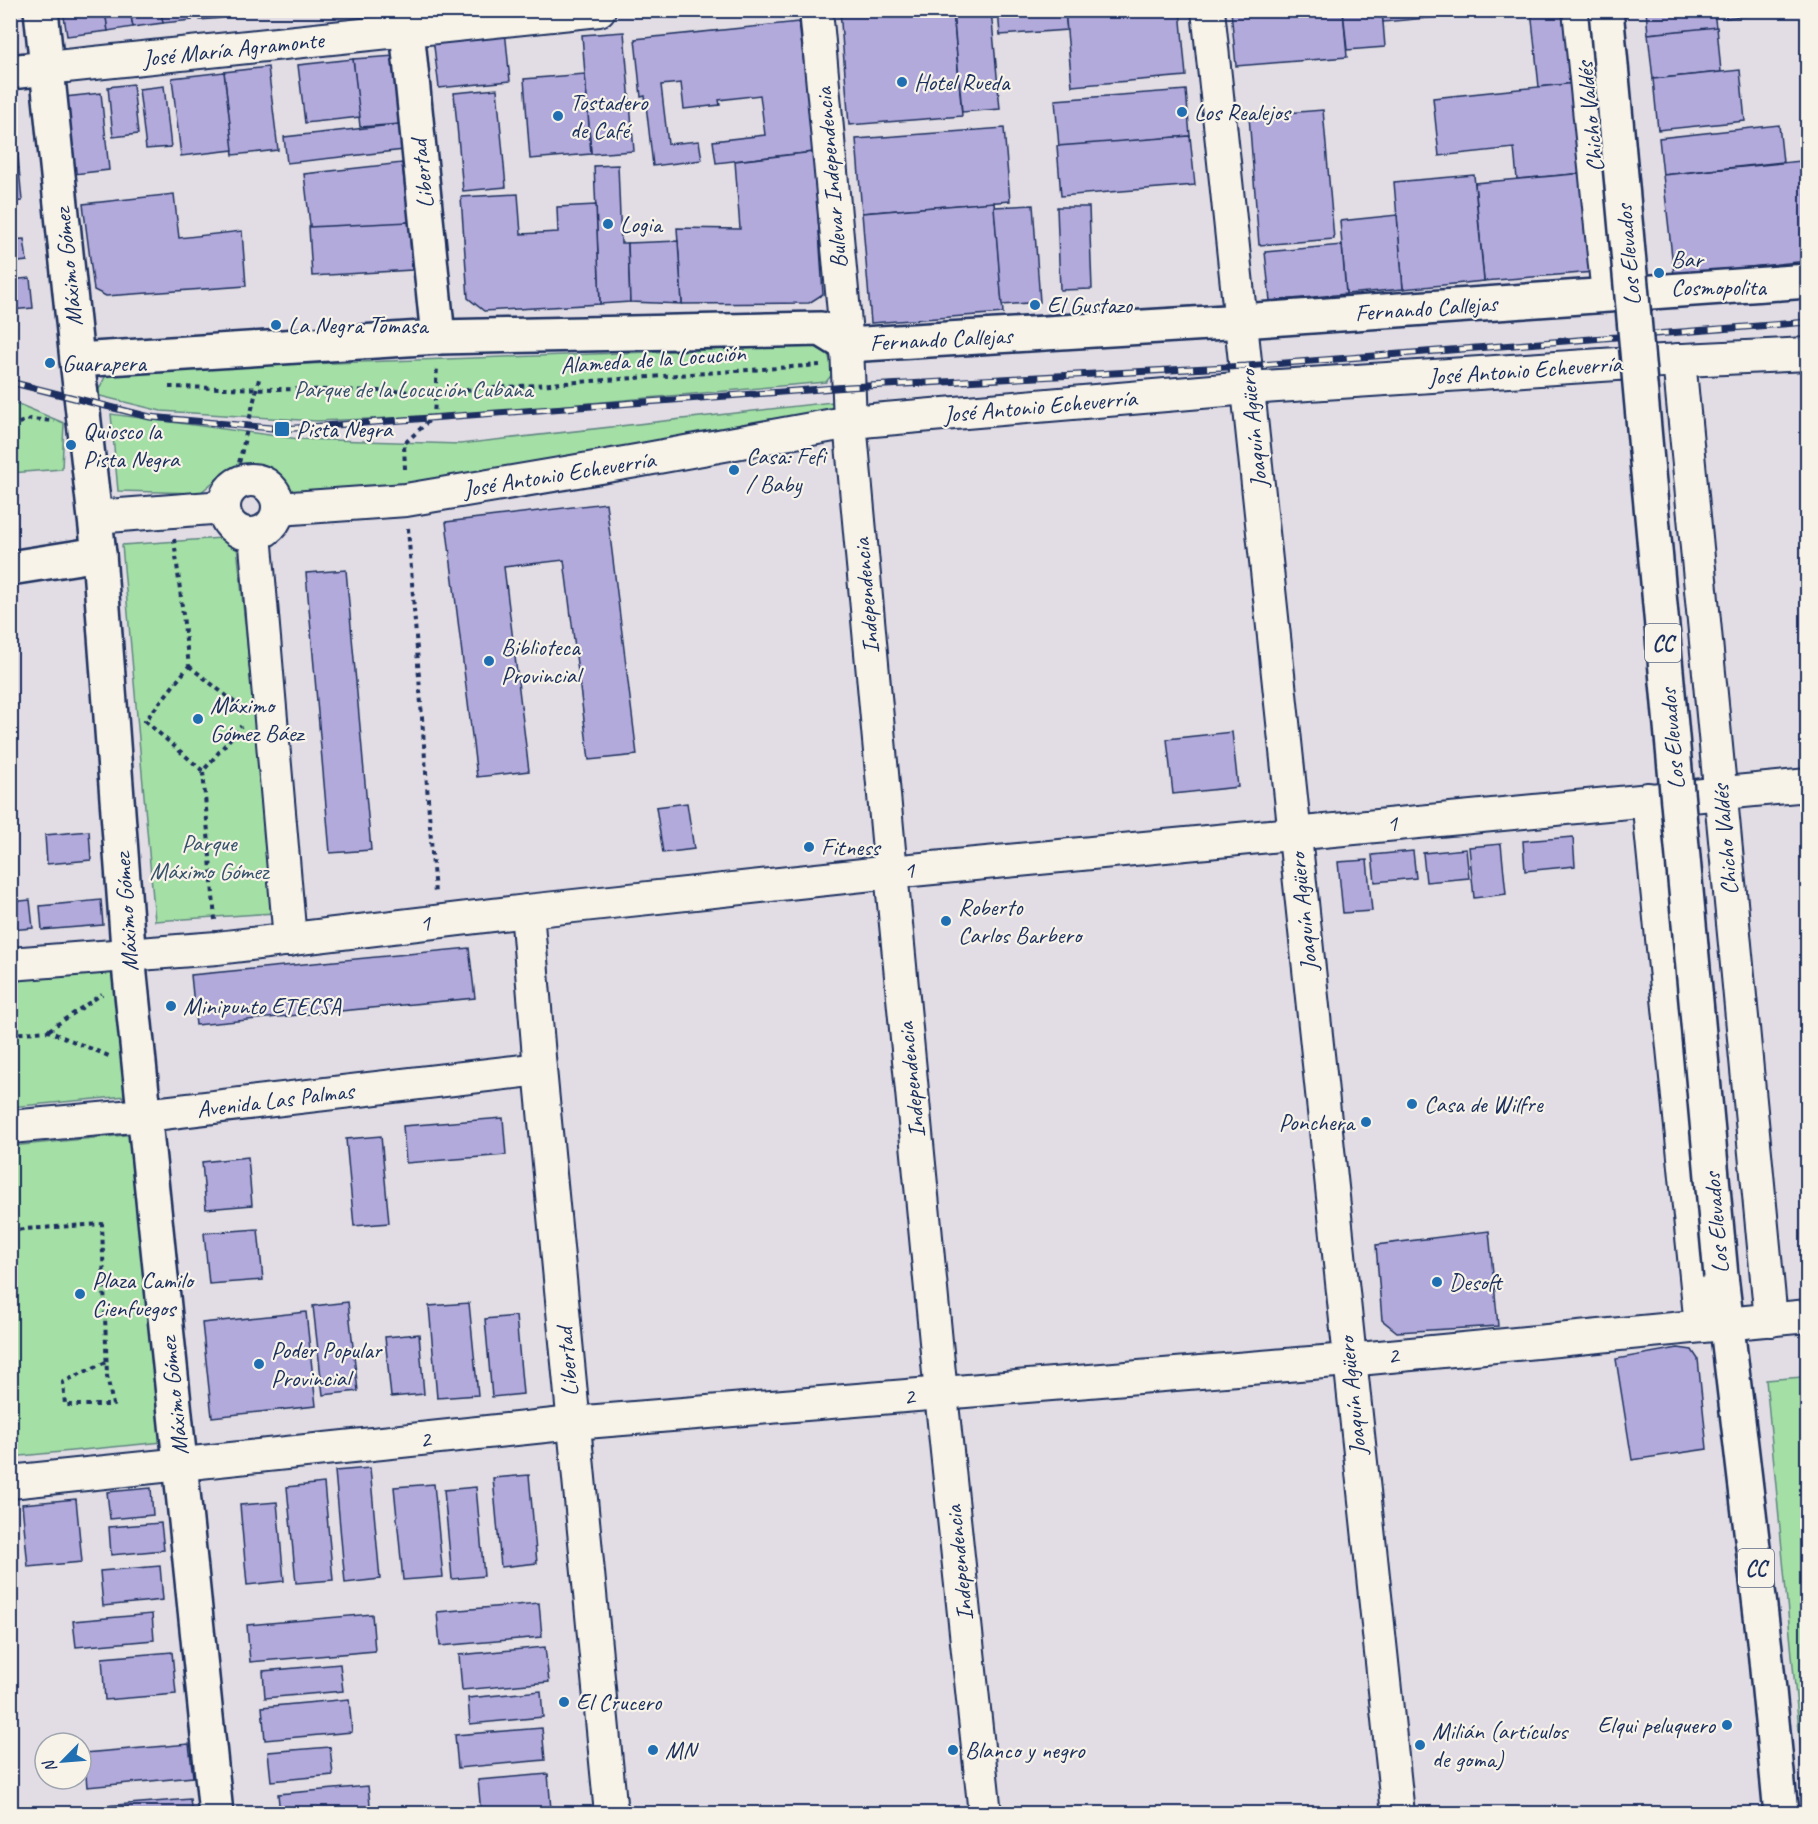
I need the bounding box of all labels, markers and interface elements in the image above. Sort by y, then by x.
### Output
street label: José María Agramonte [140,24,327,74]
street label: Chicho Valdés [1569,57,1611,174]
place label: Hotel Rueda [914,67,1011,97]
marker: Hotel Rueda [895,75,909,89]
street label: Bulevar Independencia [808,85,854,270]
place label: Tostadero de Café [570,87,649,145]
place label: Los Realejos [1194,97,1293,127]
marker: Los Realejos [1175,105,1189,119]
marker: Tostadero de Café [551,109,565,123]
street label: Libertad [403,135,441,210]
street label: Los Elevados [1608,202,1647,307]
street label: Máximo Gómez [47,204,89,328]
place label: Logia [620,209,664,239]
marker: Logia [601,217,615,231]
place label: Bar Cosmopolita [1671,244,1767,302]
marker: Bar Cosmopolita [1652,266,1666,280]
street label: Fernando Callejas [1354,288,1500,328]
place label: El Gustazo [1047,290,1133,320]
marker: El Gustazo [1028,298,1042,312]
place label: La Negra Tomasa [288,310,430,340]
marker: La Negra Tomasa [269,318,283,332]
street label: Fernando Callejas [869,320,1015,358]
street label: Alameda de la Locución [559,337,748,380]
place label: Guarapera [62,348,147,378]
street label: José Antonio Echeverría [1426,348,1624,392]
marker: Guarapera [43,356,57,370]
street label: Joaquín Agüero [1232,366,1274,491]
park label: Parque de la Locución Cubana [294,374,534,404]
street label: José Antonio Echeverría [941,382,1139,429]
place label: Pista Negra [296,414,394,444]
place label: Quiosco la Pista Negra [83,416,181,474]
marker: Pista Negra [273,420,291,438]
marker: Quiosco la Pista Negra [64,438,78,452]
place label: Casa: Fefi / Baby [746,441,829,499]
street label: José Antonio Echeverría [460,444,659,504]
marker: Casa: Fefi / Baby [727,463,741,477]
street label: Independencia [846,536,886,655]
road number: CC [1645,624,1681,662]
place label: Biblioteca Provincial [501,632,584,690]
marker: Biblioteca Provincial [482,654,496,668]
street label: Los Elevados [1652,686,1691,791]
place label: Máximo Gómez Báez [210,690,306,748]
marker: Máximo Gómez Báez [191,712,205,726]
street label: Chicho Valdés [1705,781,1745,897]
street label: 1 [1385,807,1400,838]
park label: Parque Máximo Gómez [150,828,271,886]
place label: Fitness [821,832,882,862]
marker: Fitness [802,840,816,854]
street label: Máximo Gómez [107,849,145,972]
street label: Joaquín Agüero [1282,849,1324,974]
street label: 1 [902,854,917,885]
place label: Roberto Carlos Barbero [958,892,1084,950]
street label: 1 [418,907,433,939]
marker: Roberto Carlos Barbero [939,914,953,928]
place label: Minipunto ETECSA [183,991,342,1021]
marker: Minipunto ETECSA [164,999,178,1013]
street label: Independencia [890,1020,932,1139]
street label: Avenida Las Palmas [195,1075,358,1125]
place label: Casa de Wilfre [1424,1089,1545,1119]
marker: Casa de Wilfre [1405,1097,1419,1111]
place label: Ponchera [1279,1107,1356,1137]
marker: Ponchera [1359,1115,1373,1129]
street label: Los Elevados [1696,1170,1735,1275]
place label: Plaza Camilo Cienfuegos [92,1265,195,1323]
place label: Desoft [1449,1267,1504,1297]
marker: Desoft [1430,1275,1444,1289]
marker: Plaza Camilo Cienfuegos [73,1287,87,1301]
street label: Libertad [549,1323,585,1398]
street label: Máximo Gómez [153,1333,195,1457]
street label: Joaquín Agüero [1331,1333,1373,1458]
place label: Poder Popular Provincial [271,1335,384,1393]
street label: 2 [1386,1339,1402,1370]
marker: Poder Popular Provincial [252,1357,266,1371]
street label: 2 [902,1380,918,1411]
street label: 2 [418,1423,434,1454]
street label: Independencia [938,1503,980,1622]
road number: CC [1738,1549,1774,1587]
place label: El Crucero [576,1687,663,1717]
marker: El Crucero [557,1695,571,1709]
place label: Elqui peluquero [1597,1710,1717,1740]
place label: Milián (artículos de goma) [1432,1716,1569,1774]
marker: Elqui peluquero [1720,1718,1734,1732]
north arrow [33,1731,93,1791]
place label: MN [665,1735,699,1765]
place label: Blanco y negro [965,1735,1086,1765]
marker: Milián (artículos de goma) [1413,1738,1427,1752]
marker: MN [646,1743,660,1757]
marker: Blanco y negro [946,1743,960,1757]
text: N [38,1755,61,1776]

